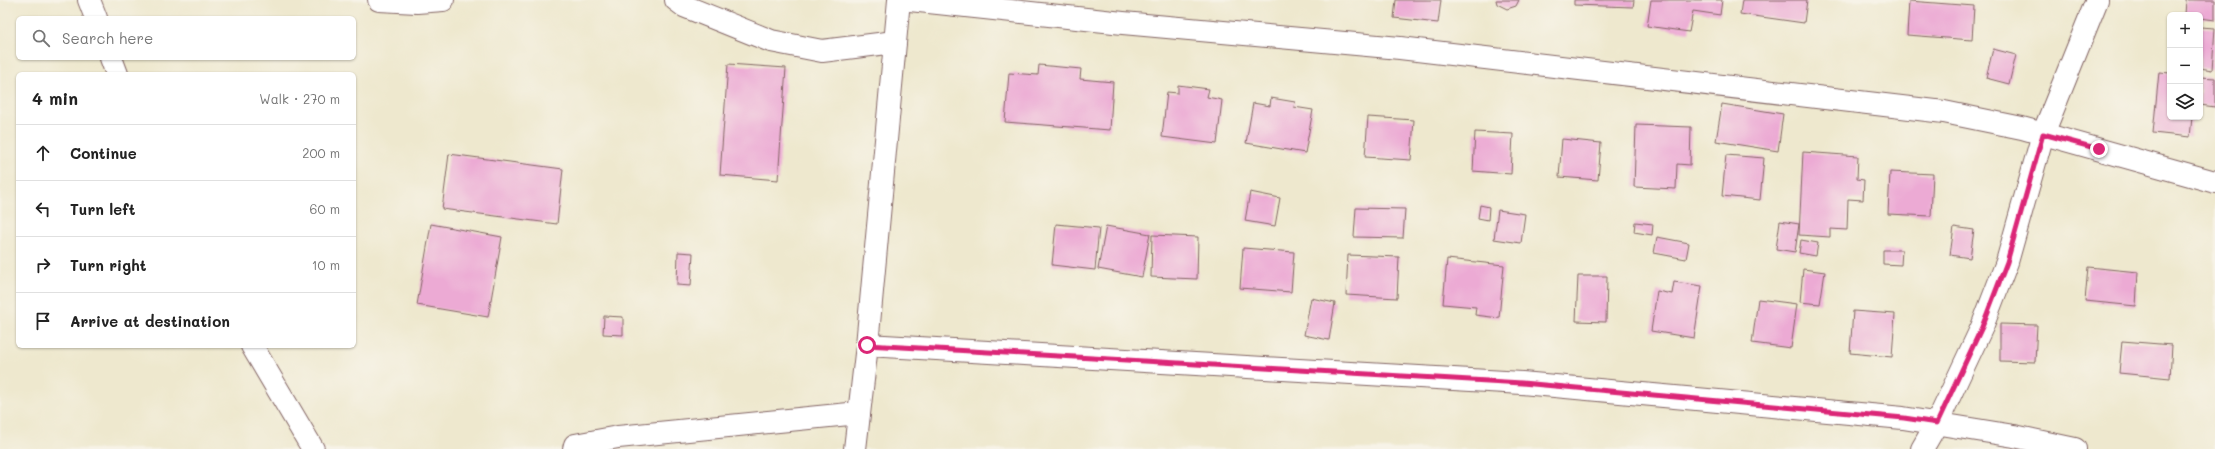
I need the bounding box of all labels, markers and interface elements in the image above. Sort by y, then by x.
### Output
map controls [2167,12,2203,120]
button: + [2167,12,2203,48]
search box [16,16,356,60]
icon: search [30,27,52,49]
text: Search here [62,28,153,48]
button: − [2167,48,2203,84]
button: layers [2167,84,2203,120]
text: 4 min [32,87,78,109]
text: Walk · 270 m [259,90,340,107]
route end [2090,140,2108,158]
icon: ahead [32,142,54,164]
text: Continue [70,143,137,163]
text: 200 m [302,144,340,161]
icon: left [32,198,54,220]
text: Turn left [70,199,135,219]
text: 60 m [310,200,340,217]
icon: right [32,254,54,276]
text: Turn right [70,255,147,275]
text: 10 m [312,256,340,273]
icon: arrive [32,310,54,332]
text: Arrive at destination [70,311,230,331]
route start [858,336,876,354]

